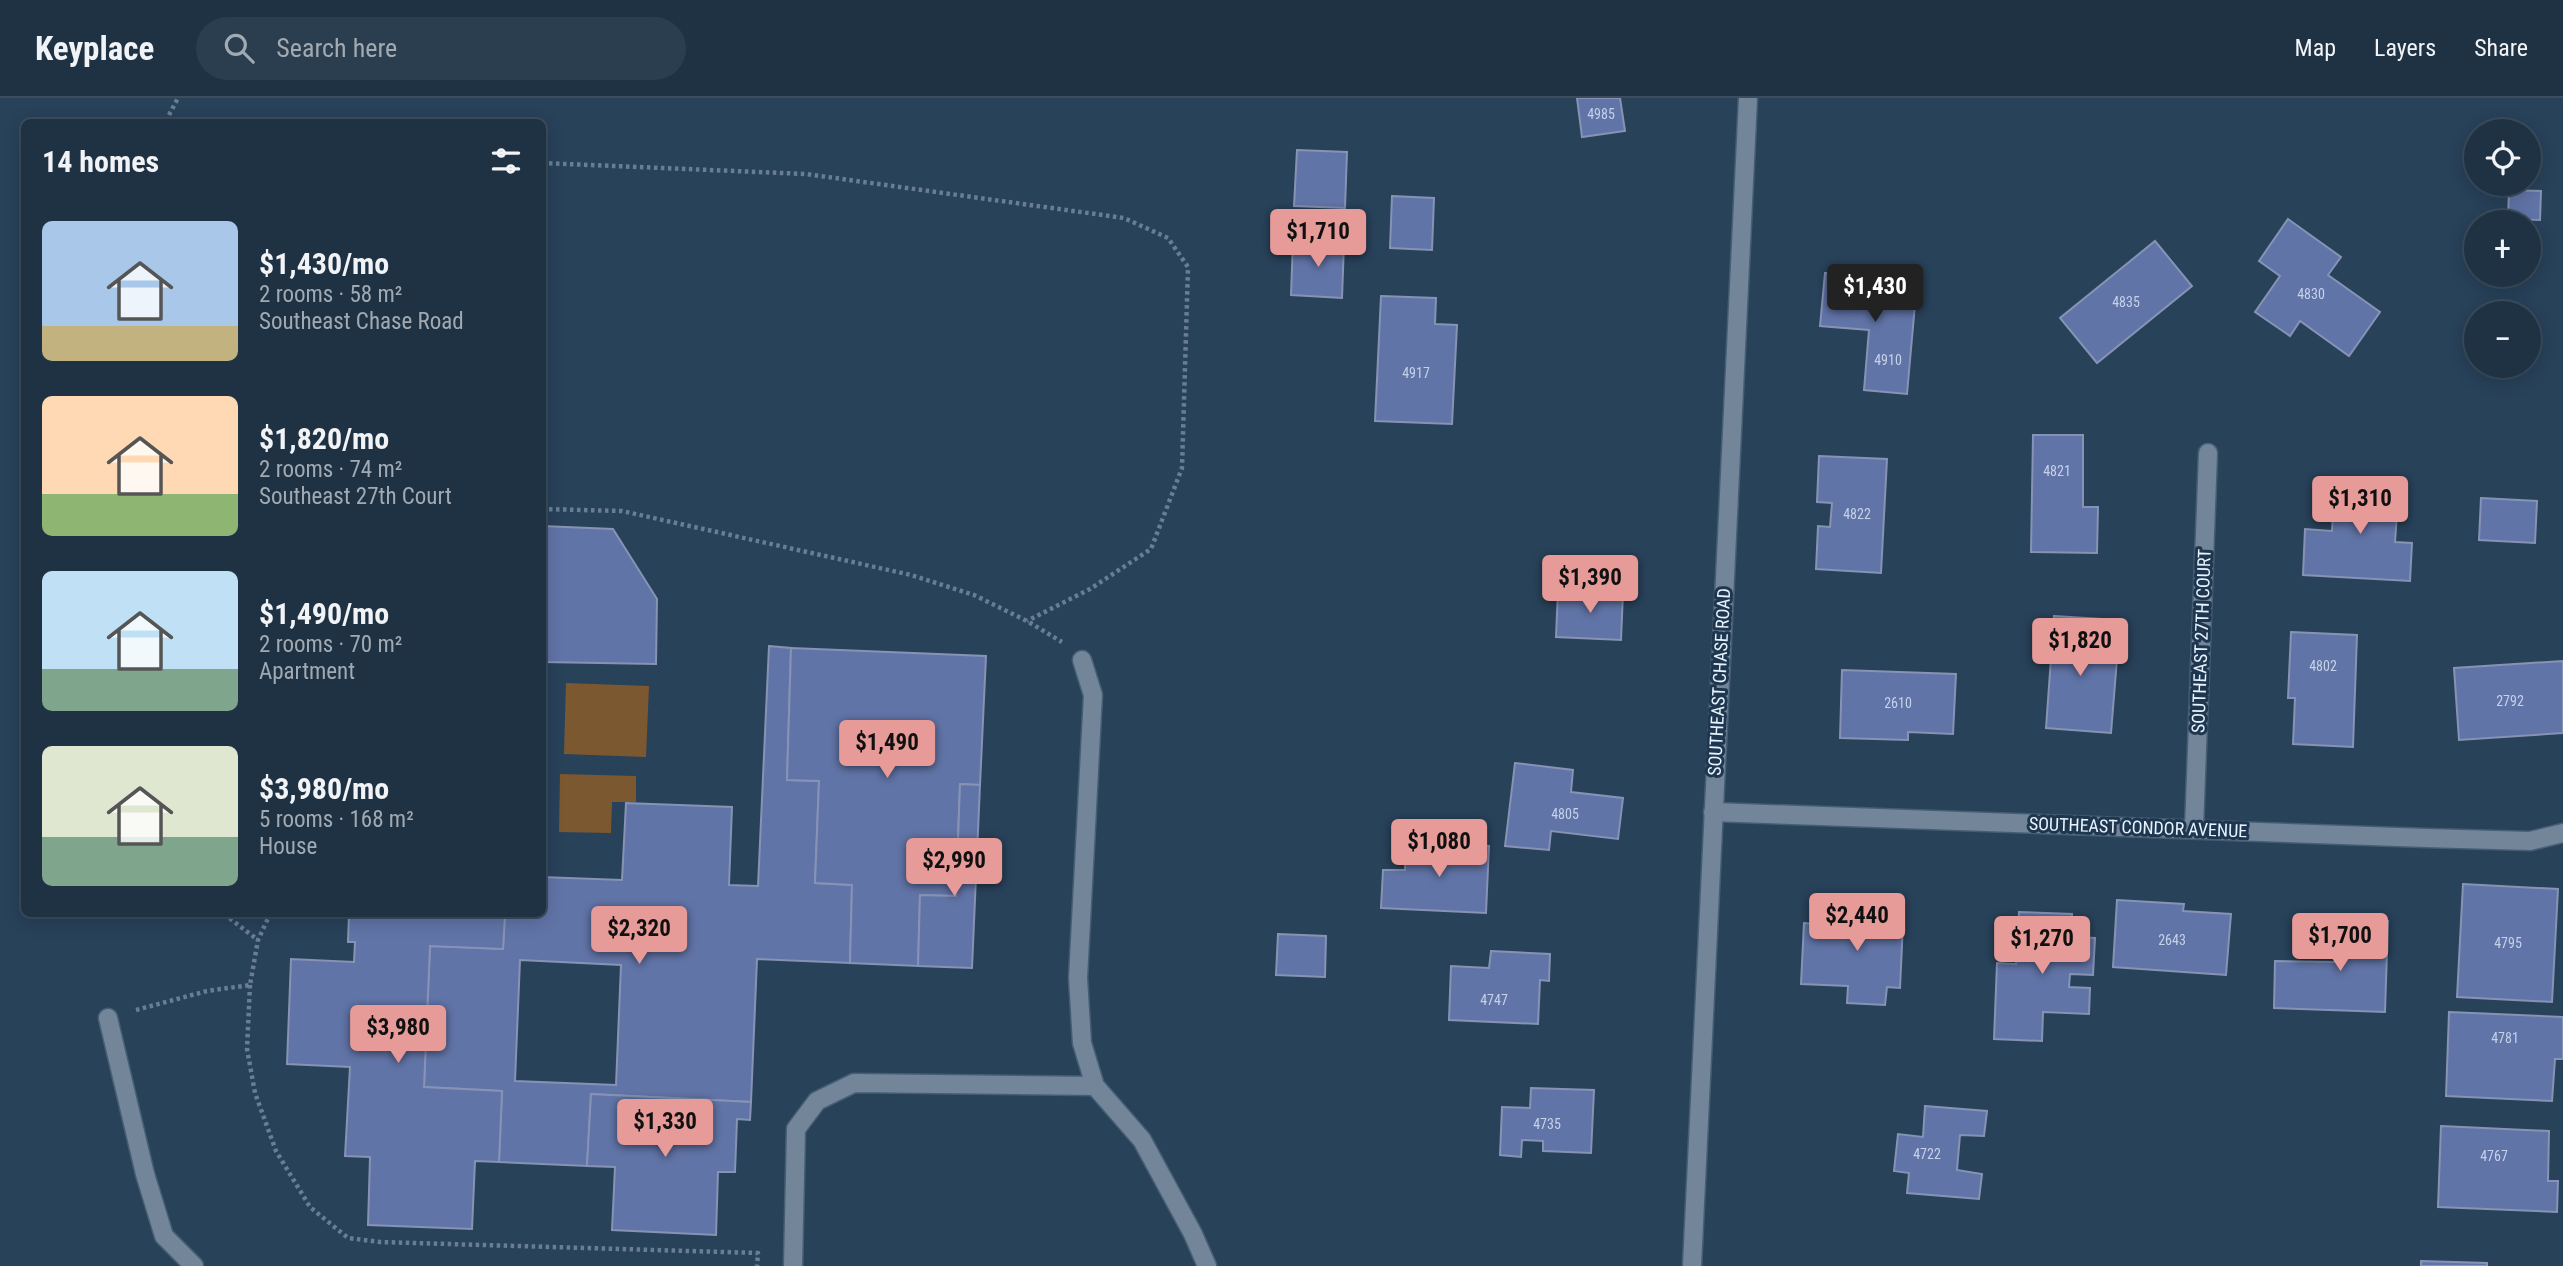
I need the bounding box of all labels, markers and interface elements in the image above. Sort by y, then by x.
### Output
search box [196,17,686,80]
text: Keyplace [35,29,154,68]
icon: search [220,29,258,67]
text: Search here [276,33,397,63]
text: Map [2295,34,2336,62]
text: Layers [2374,34,2436,62]
text: Share [2474,34,2528,62]
house number: 4985 [1587,106,1615,122]
map controls [2464,119,2541,378]
button: locate [2464,119,2541,196]
icon: filters [487,142,525,180]
text: 14 homes [42,144,159,179]
pin: $1,710 [1261,209,1375,269]
button: + [2464,210,2541,287]
text: $1,710 [1286,218,1350,245]
text: $1,430/mo [259,246,389,281]
icon: home [98,249,182,333]
pin: $1,430 [1818,264,1932,324]
text: $1,430 [1843,273,1907,300]
text: 2 rooms · 58 m² [259,281,402,308]
house number: 4830 [2297,286,2325,302]
house number: 4835 [2112,294,2140,310]
button: − [2464,301,2541,378]
text: Southeast Chase Road [259,308,464,335]
house number: 4910 [1874,352,1902,368]
house number: 4917 [1402,365,1430,381]
text: $1,820/mo [259,421,389,456]
icon: home [98,424,182,508]
text: 2 rooms · 74 m² [259,456,402,483]
house number: 4821 [2043,463,2071,479]
pin: $1,310 [2303,476,2417,536]
text: Southeast 27th Court [259,483,452,510]
text: $1,310 [2328,485,2392,512]
house number: 4822 [1843,506,1871,522]
street label: SOUTHEAST 27TH COURT [2187,548,2215,734]
pin: $1,390 [1533,556,1647,615]
text: $1,390 [1558,564,1622,591]
street label: SOUTHEAST CHASE ROAD [1704,588,1734,776]
text: $1,490/mo [259,596,389,631]
icon: home [98,599,182,683]
pin: $1,820 [2023,618,2137,678]
text: $1,820 [2048,627,2112,654]
text: 2 rooms · 70 m² [259,631,402,658]
text: Apartment [259,658,355,685]
house number: 4802 [2309,658,2337,674]
house number: 2792 [2496,693,2524,709]
house number: 2610 [1884,695,1912,711]
pin: $1,490 [830,720,944,780]
text: $1,490 [855,729,919,756]
text: $3,980/mo [259,771,389,806]
icon: home [98,774,182,858]
text: 5 rooms · 168 m² [259,806,414,833]
house number: 4805 [1551,806,1579,822]
street label: SOUTHEAST CONDOR AVENUE [2028,813,2248,841]
pin: $1,080 [1382,820,1496,879]
text: $1,080 [1407,828,1471,855]
text: House [259,833,317,860]
pin: $2,990 [897,838,1011,898]
text: $2,990 [922,847,986,874]
pin: $2,440 [1800,894,1914,953]
text: $2,440 [1825,902,1889,929]
pin: $2,320 [582,906,696,966]
pin: $1,700 [2283,914,2397,973]
text: $2,320 [607,915,671,942]
pin: $1,270 [1985,916,2099,976]
text: $1,700 [2308,922,2372,949]
text: $1,270 [2010,925,2074,952]
house number: 2643 [2158,932,2186,948]
house number: 4795 [2494,935,2522,951]
house number: 4747 [1480,992,1508,1008]
pin: $3,980 [341,1006,455,1065]
text: $3,980 [366,1014,430,1041]
house number: 4781 [2491,1030,2519,1046]
pin: $1,330 [608,1100,722,1159]
text: $1,330 [633,1108,697,1135]
house number: 4735 [1533,1116,1561,1132]
house number: 4722 [1913,1146,1941,1162]
house number: 4767 [2480,1148,2508,1164]

